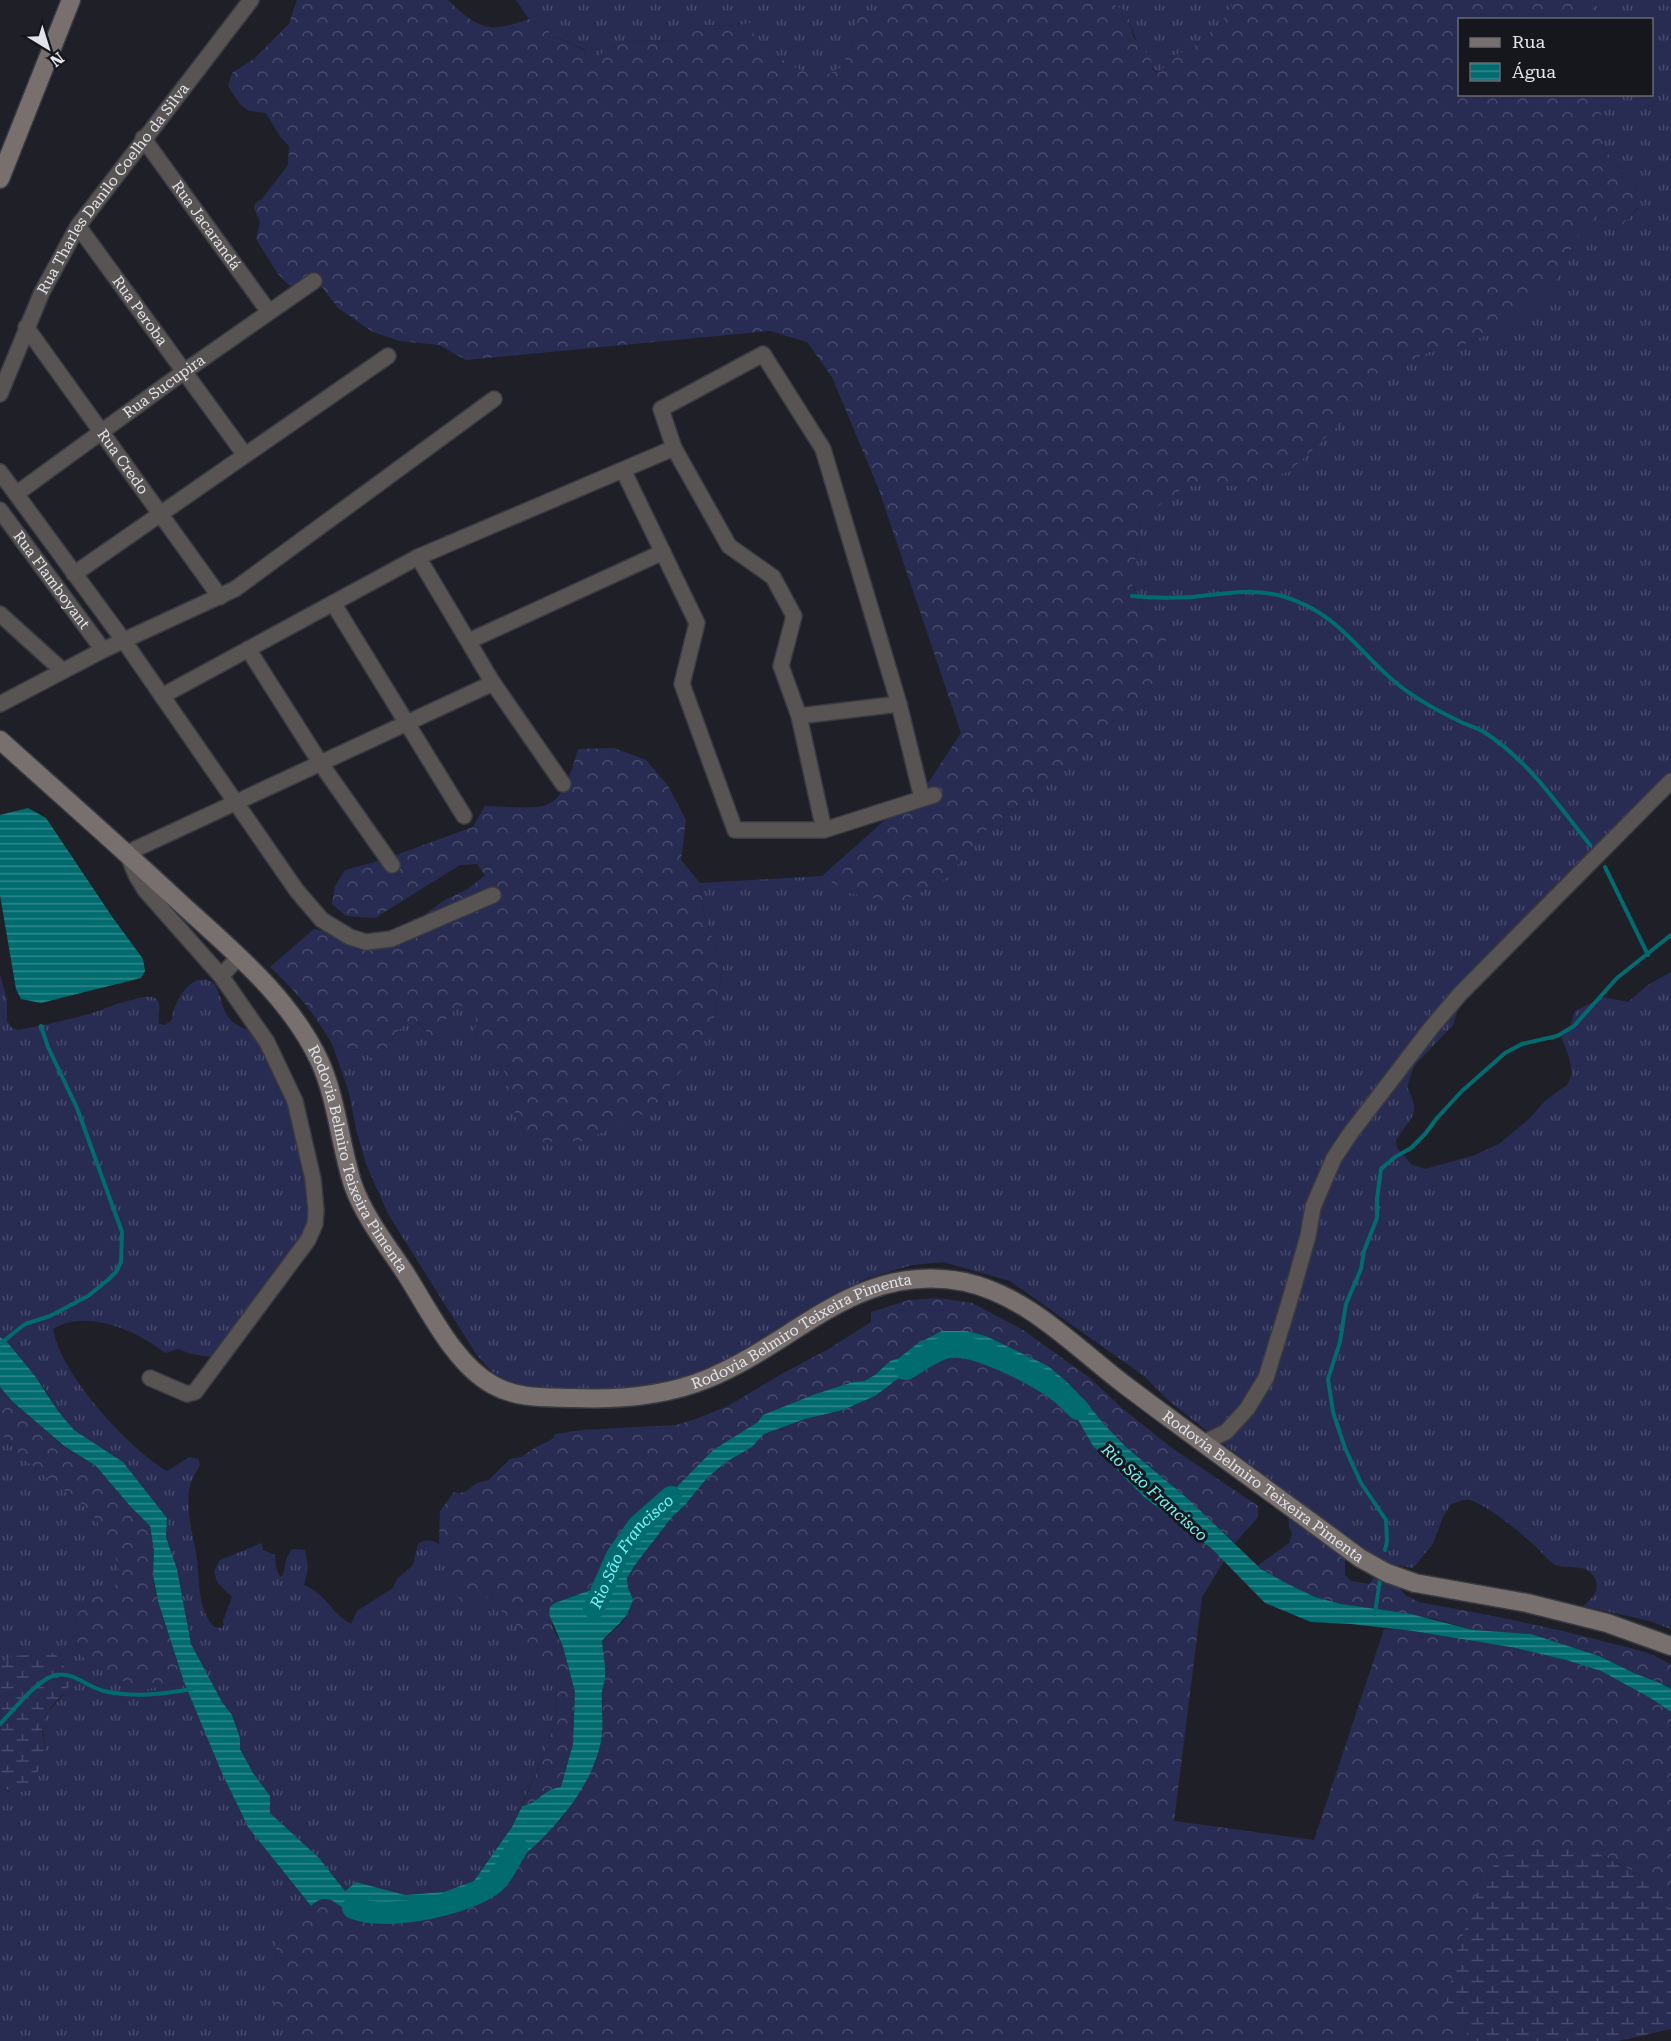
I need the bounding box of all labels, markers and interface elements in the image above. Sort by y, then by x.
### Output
north arrow [18,18,78,78]
legend [1458,18,1653,96]
text: Rua [1512,31,1545,52]
text: N [46,48,68,71]
text: Água [1512,61,1556,82]
street label: Rua Tharles Danilo Coelho da Silva [34,80,193,297]
street label: Rua Jacarandá [168,177,245,274]
street label: Rua Peroba [108,272,171,349]
street label: Rua Sucupira [120,351,208,422]
street label: Rua Credo [94,426,152,498]
street label: Rua Flamboyant [10,527,94,633]
street label: Rodovia Belmiro Teixeira Pimenta [304,1042,411,1276]
street label: Rodovia Belmiro Teixeira Pimenta [689,1270,913,1393]
street label: Rodovia Belmiro Teixeira Pimenta [1159,1407,1367,1567]
water label: Rio São Francisco [1097,1439,1212,1545]
water label: Rio São Francisco [586,1490,677,1612]

